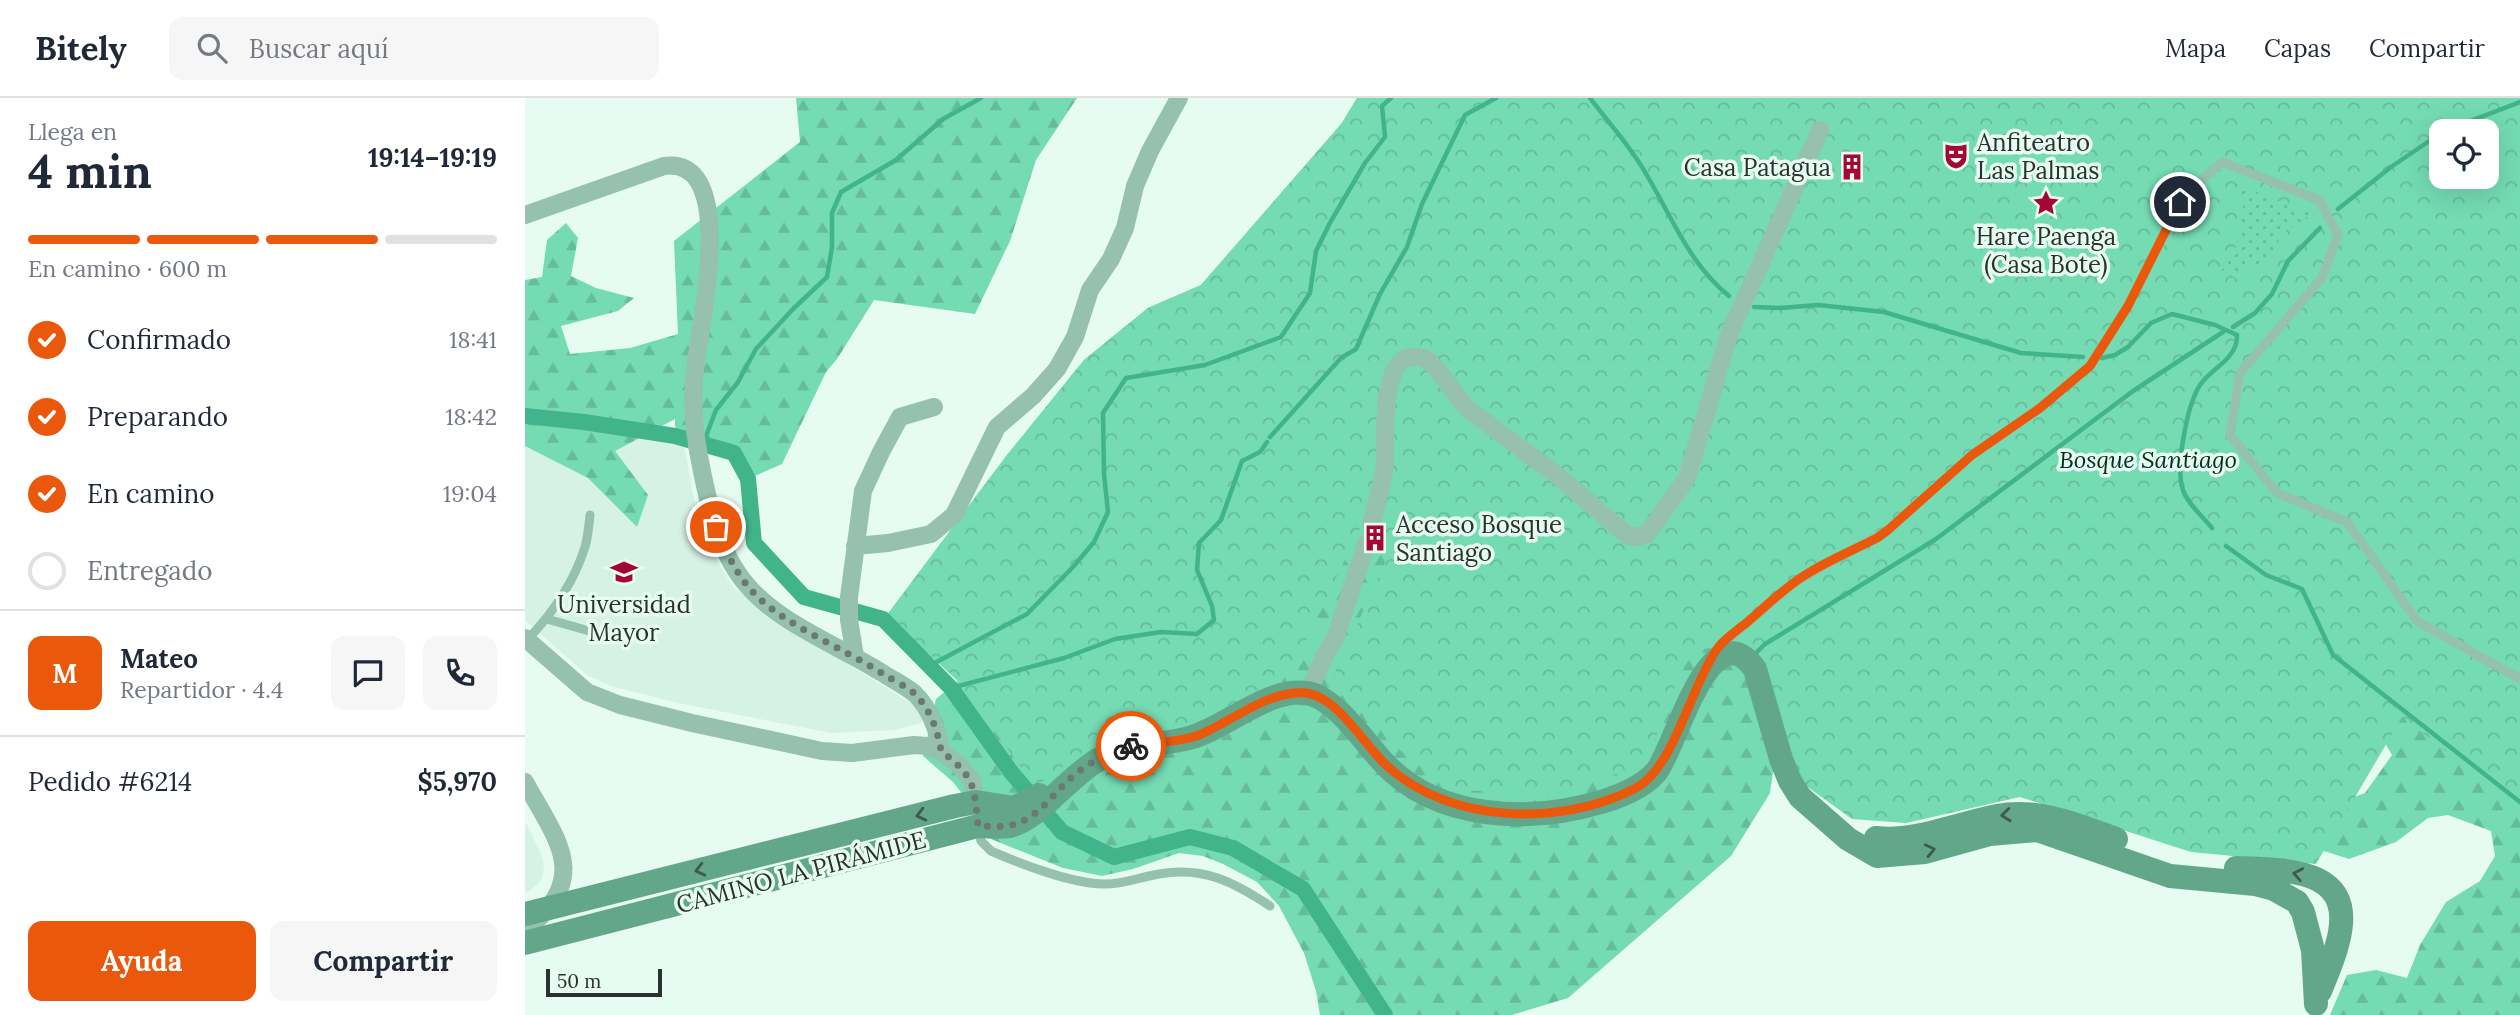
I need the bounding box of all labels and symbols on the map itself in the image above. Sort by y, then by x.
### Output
place label: Anfiteatro Las Palmas [1976,127,2099,186]
theatre icon: Anfiteatro Las Palmas [1941,141,1971,171]
place label: Casa Patagua [1684,152,1831,183]
building icon: Casa Patagua [1837,152,1867,182]
pin [2150,172,2210,232]
place icon: Hare Paenga (Casa Bote) [2031,188,2061,218]
place label: Hare Paenga (Casa Bote) [1976,221,2116,280]
park label: Bosque Santiago [2059,444,2237,475]
pin [686,497,746,557]
place label: Acceso Bosque Santiago [1395,509,1562,568]
building icon: Acceso Bosque Santiago [1360,523,1390,553]
school or university icon: Universidad Mayor [609,557,639,587]
place label: Universidad Mayor [557,589,691,648]
courier [1096,711,1166,781]
one-way arrow [915,807,927,821]
one-way arrow [2000,807,2011,822]
street label: CAMINO LA PIRÁMIDE [673,824,929,920]
one-way arrow [1924,844,1936,858]
one-way arrow [694,862,706,876]
one-way arrow [2292,867,2304,882]
scale bar [546,966,661,998]

